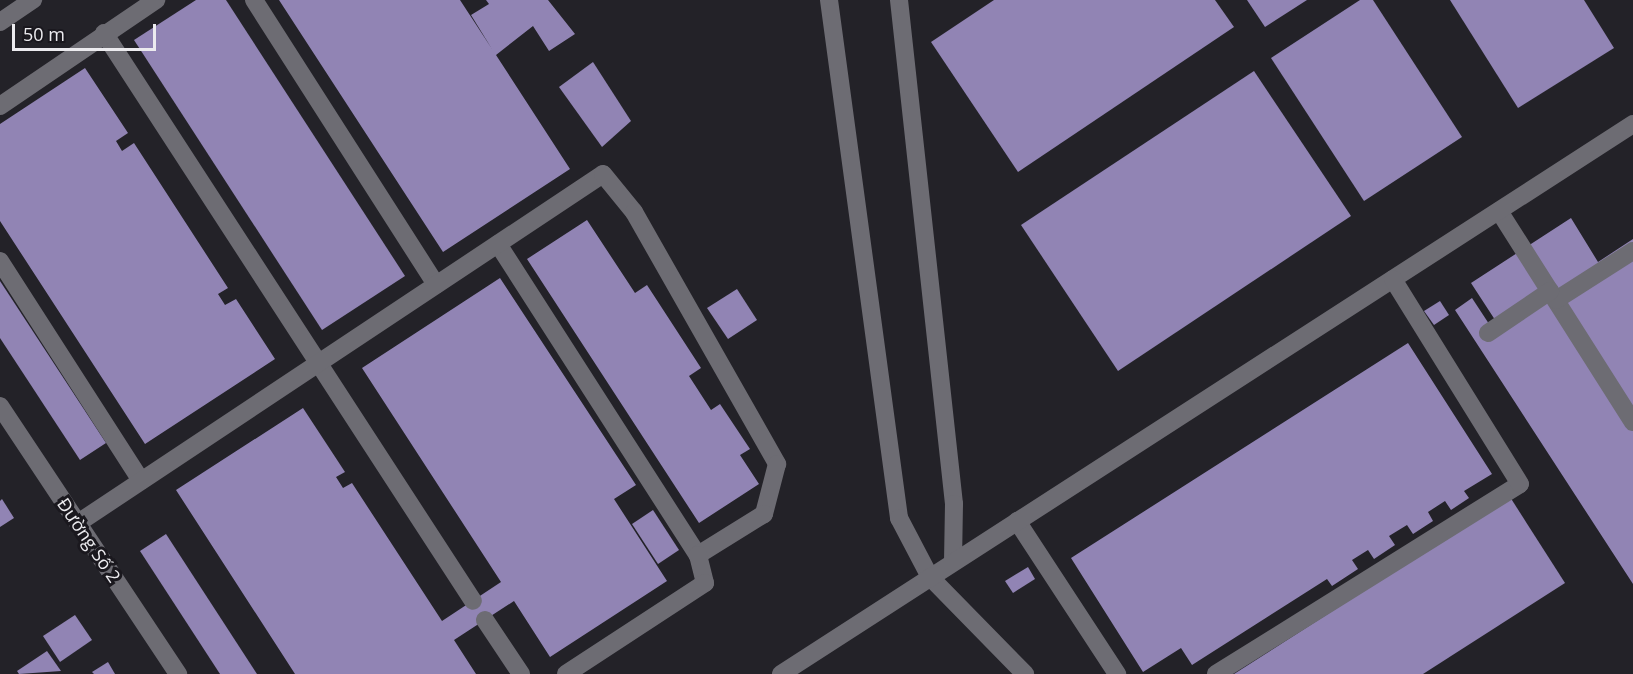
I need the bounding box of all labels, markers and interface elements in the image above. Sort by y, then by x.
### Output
scale bar [15,12,159,50]
text: 50 m [23,22,65,46]
street label: Đường Số 2 [53,494,125,586]

